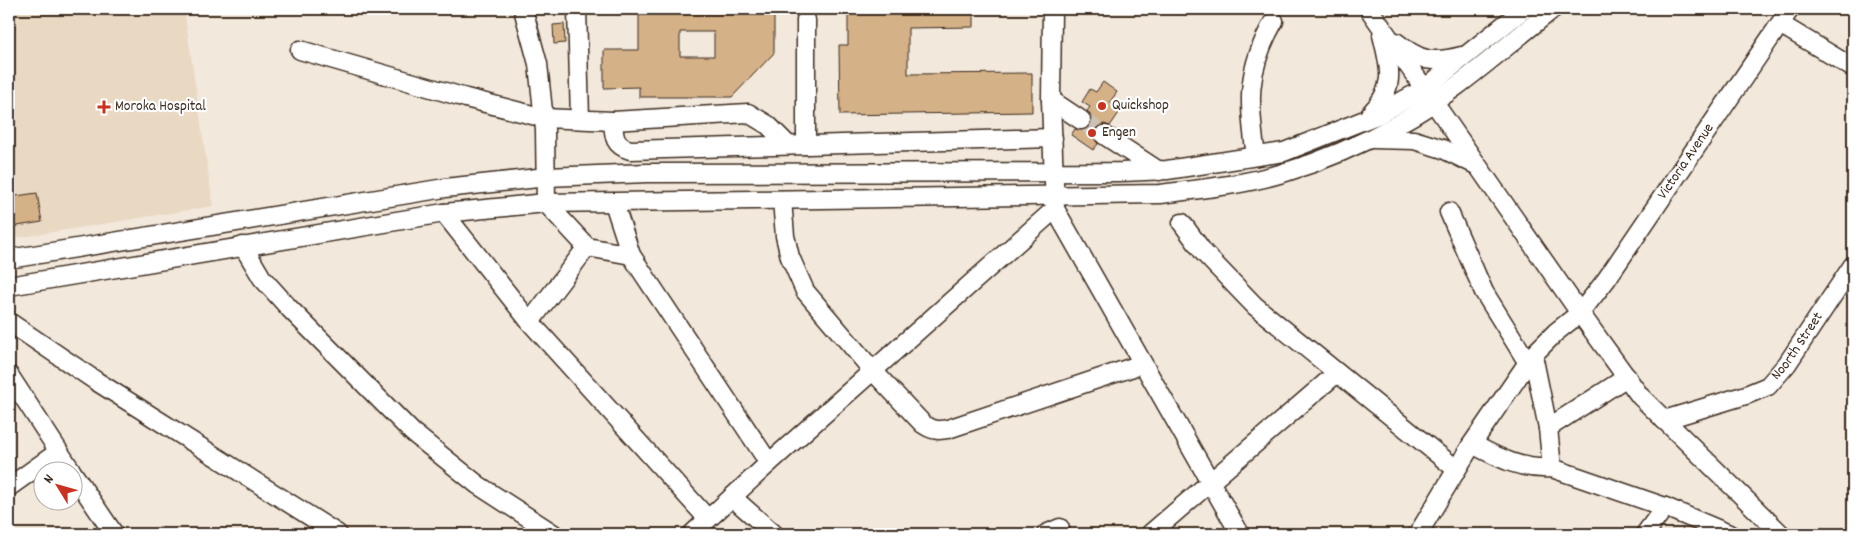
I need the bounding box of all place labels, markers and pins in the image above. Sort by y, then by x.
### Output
place label: Quickshop [1112,95,1169,117]
place label: Moroka Hospital [115,96,206,118]
marker: Moroka Hospital [97,100,111,114]
marker: Quickshop [1096,100,1108,112]
place label: Engen [1102,122,1136,144]
marker: Engen [1086,127,1098,139]

